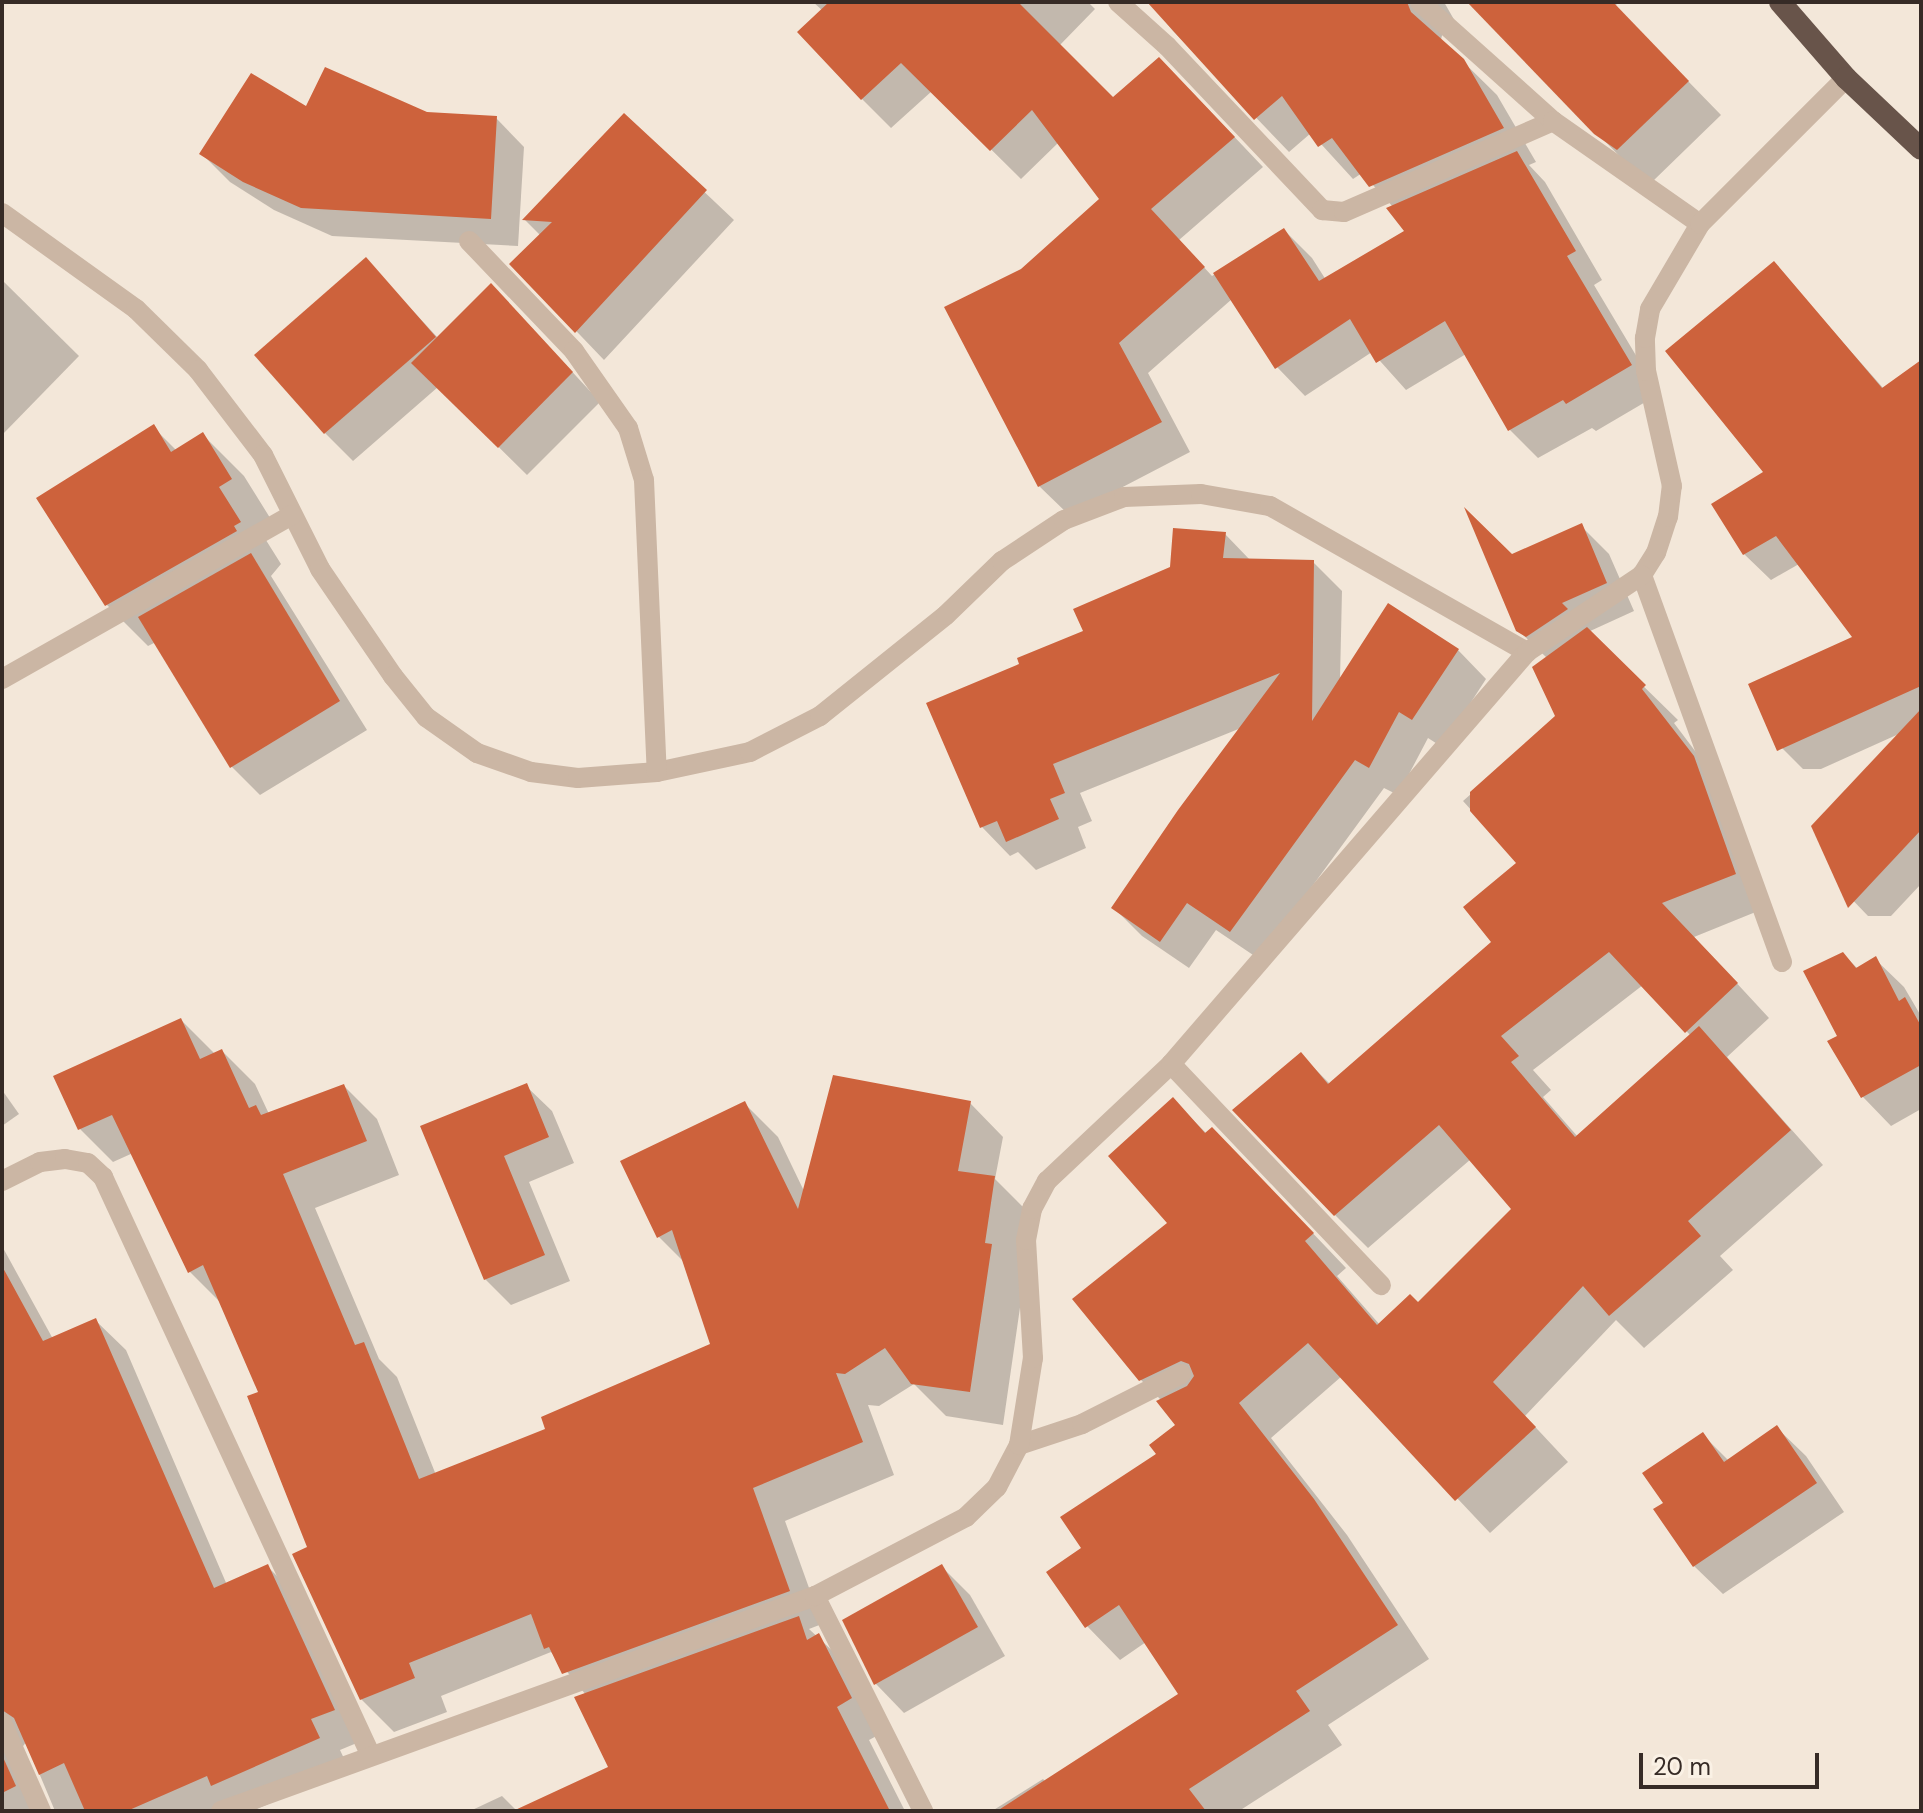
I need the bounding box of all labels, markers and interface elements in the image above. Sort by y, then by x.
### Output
scale bar [1643,1737,1823,1787]
text: 20 m [1653,1751,1711,1782]

